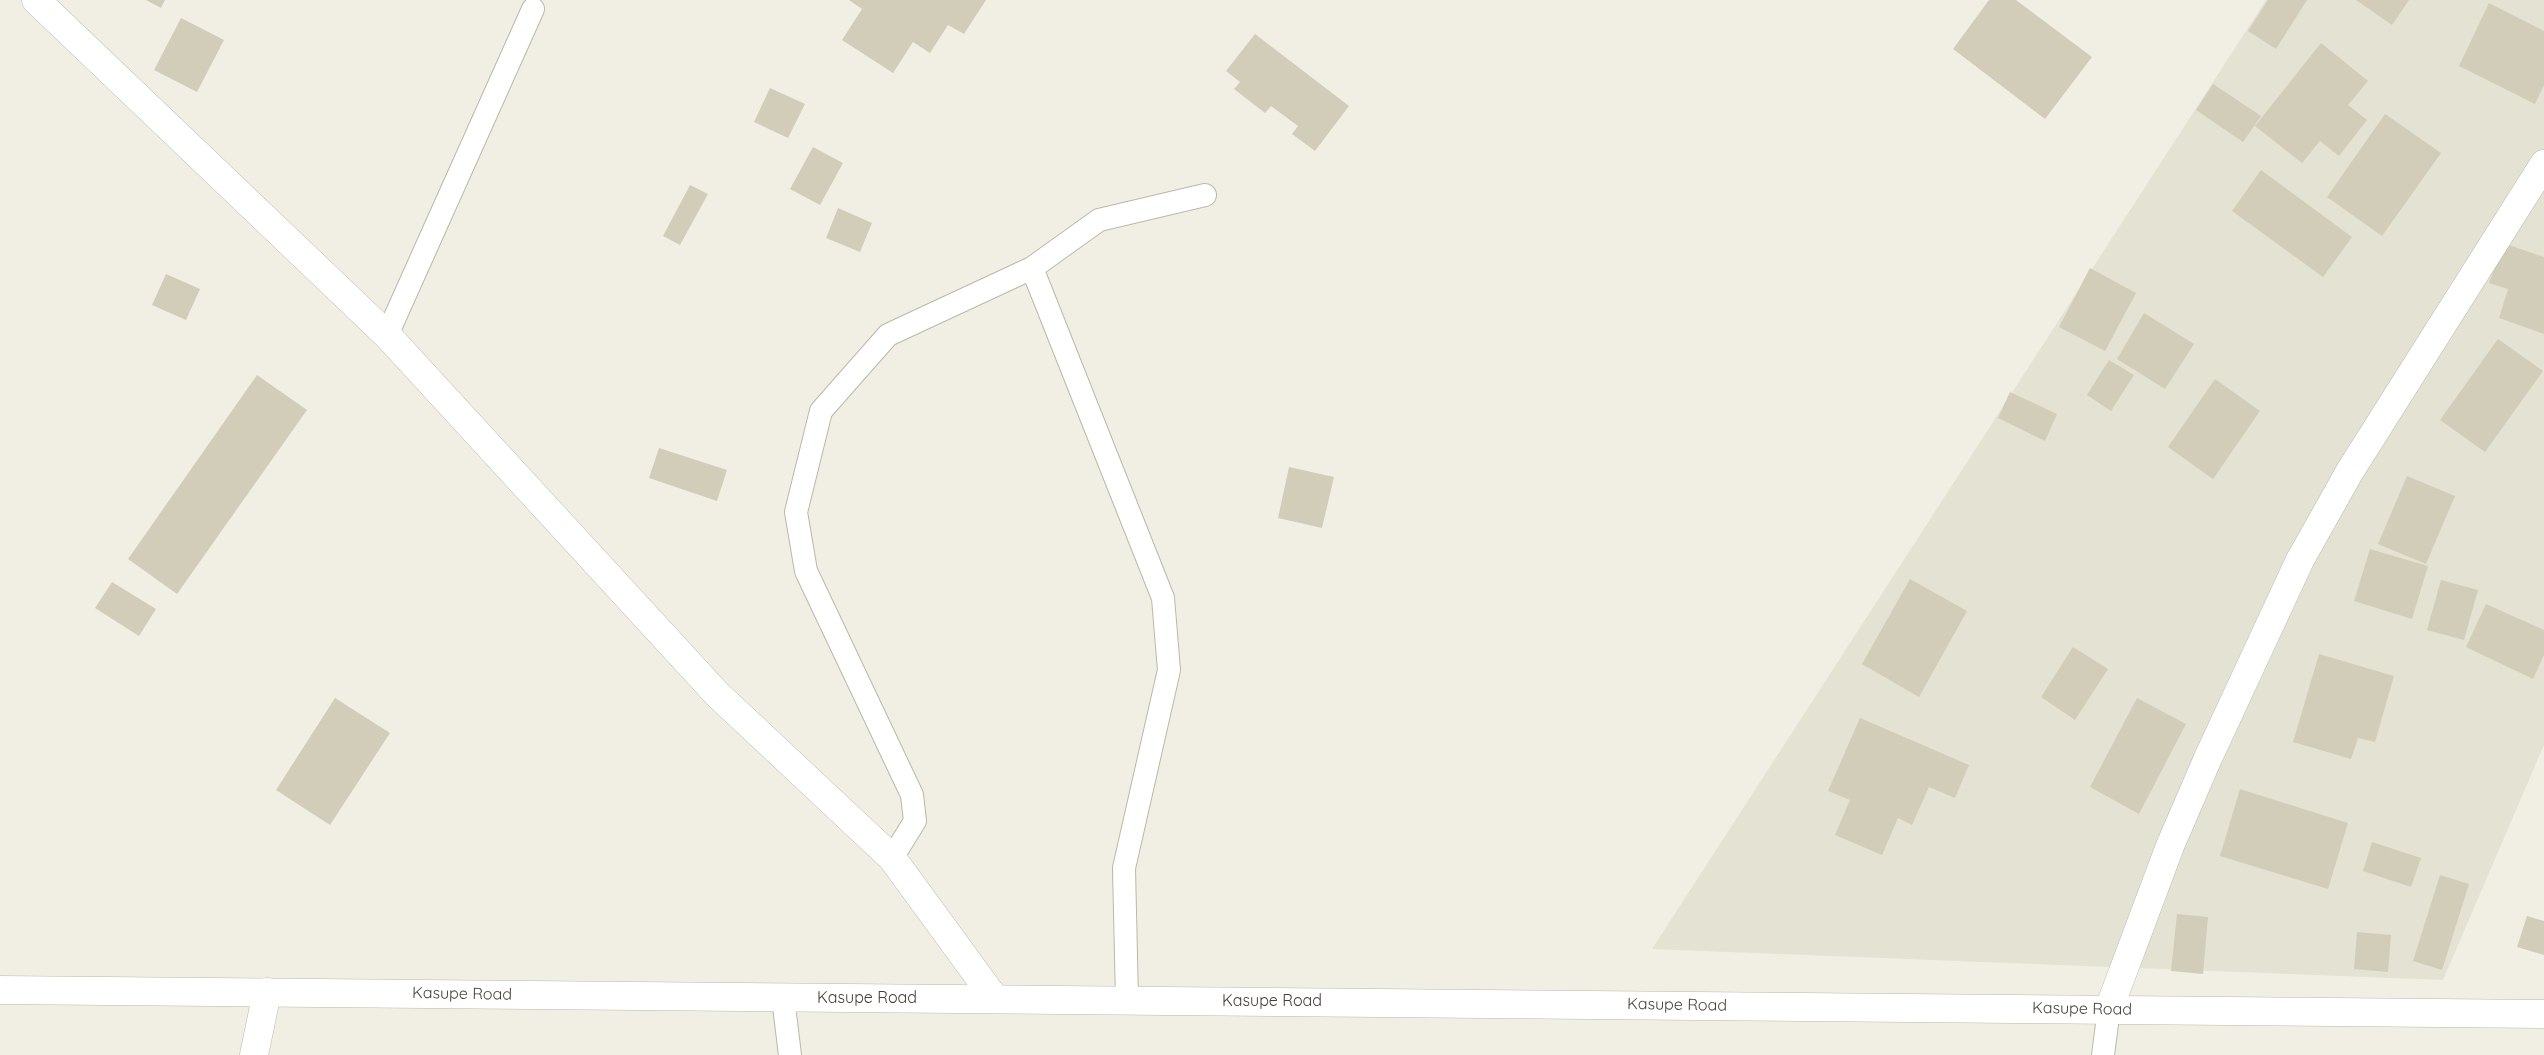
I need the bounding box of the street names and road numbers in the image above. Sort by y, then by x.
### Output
street label: Kasupe Road [412,984,512,1004]
street label: Kasupe Road [817,988,917,1008]
street label: Kasupe Road [1222,991,1322,1011]
street label: Kasupe Road [1627,995,1727,1015]
street label: Kasupe Road [2032,999,2132,1019]

